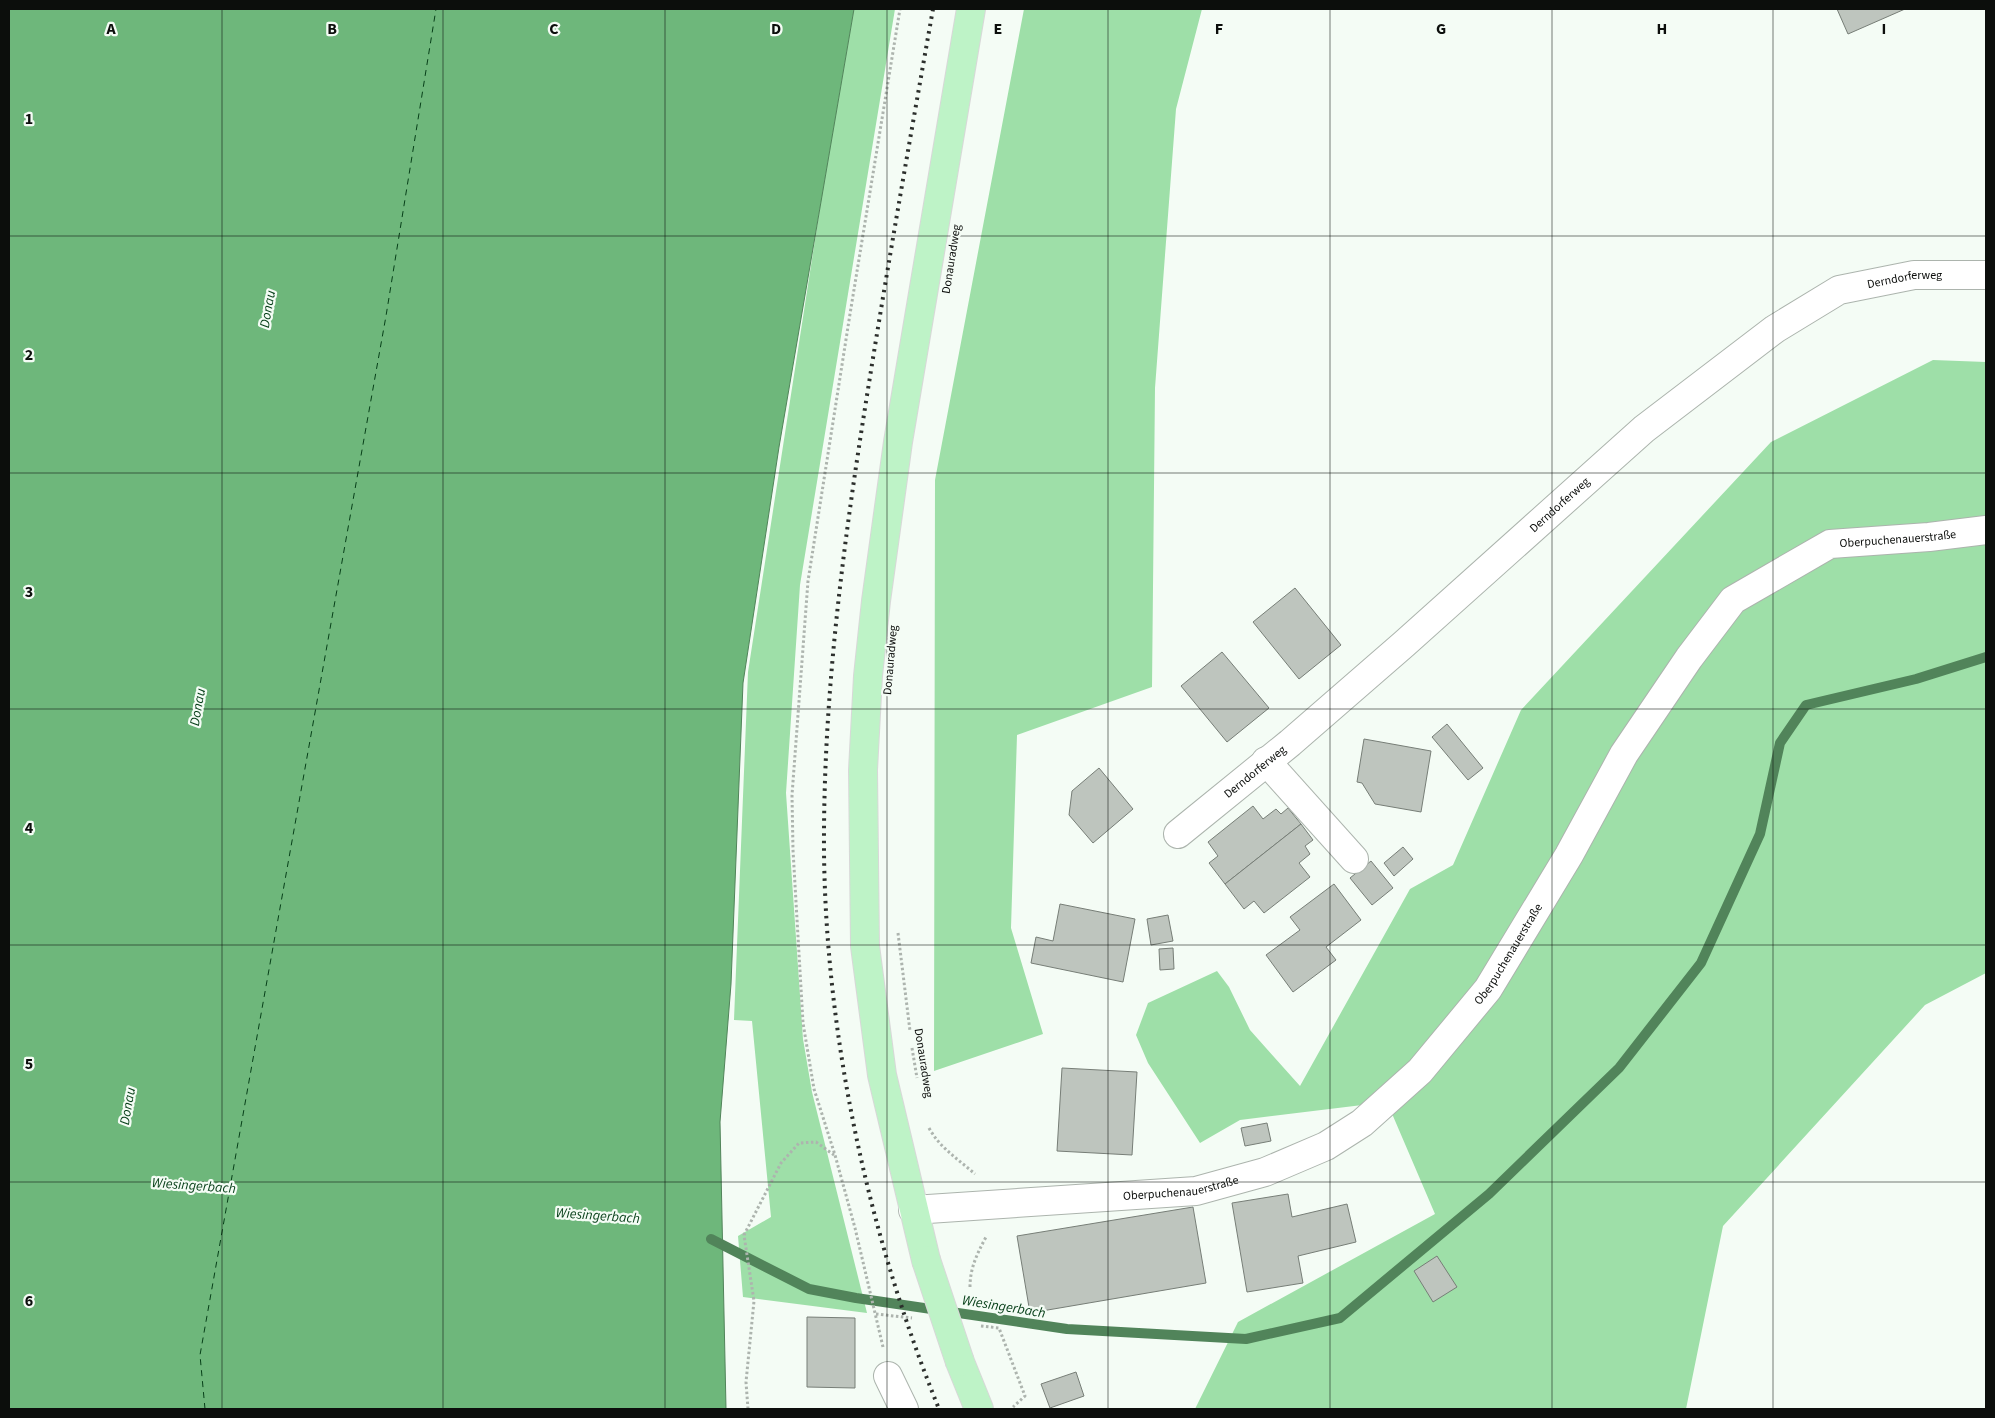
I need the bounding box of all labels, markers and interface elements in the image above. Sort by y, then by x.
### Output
text: A [105,18,116,40]
text: B [327,18,337,40]
text: C [549,18,559,40]
text: D [771,18,781,40]
text: E [994,18,1002,40]
text: F [1215,18,1223,40]
text: G [1436,18,1446,40]
text: H [1657,18,1667,40]
text: I [1882,18,1886,40]
text: 1 [25,108,33,130]
street label: Donauradweg [938,223,965,295]
street label: Derndorferweg [1866,267,1942,293]
water label: Donau [255,289,281,329]
text: 2 [25,344,33,366]
street label: Derndorferweg [1526,474,1594,537]
street label: Oberpuchenauerstraße [1839,526,1957,552]
text: 3 [25,581,33,603]
street label: Donauradweg [879,624,902,696]
water label: Donau [185,687,211,727]
street label: Derndorferweg [1220,741,1290,802]
text: 4 [25,817,34,839]
street label: Oberpuchenauerstraße [1470,900,1547,1009]
street label: Donauradweg [910,1027,937,1099]
text: 5 [25,1053,33,1075]
water label: Donau [115,1086,141,1126]
street label: Oberpuchenauerstraße [1123,1172,1241,1205]
water label: Wiesingerbach [151,1173,237,1199]
water label: Wiesingerbach [555,1203,641,1229]
text: 6 [25,1290,33,1312]
water label: Wiesingerbach [961,1291,1047,1323]

